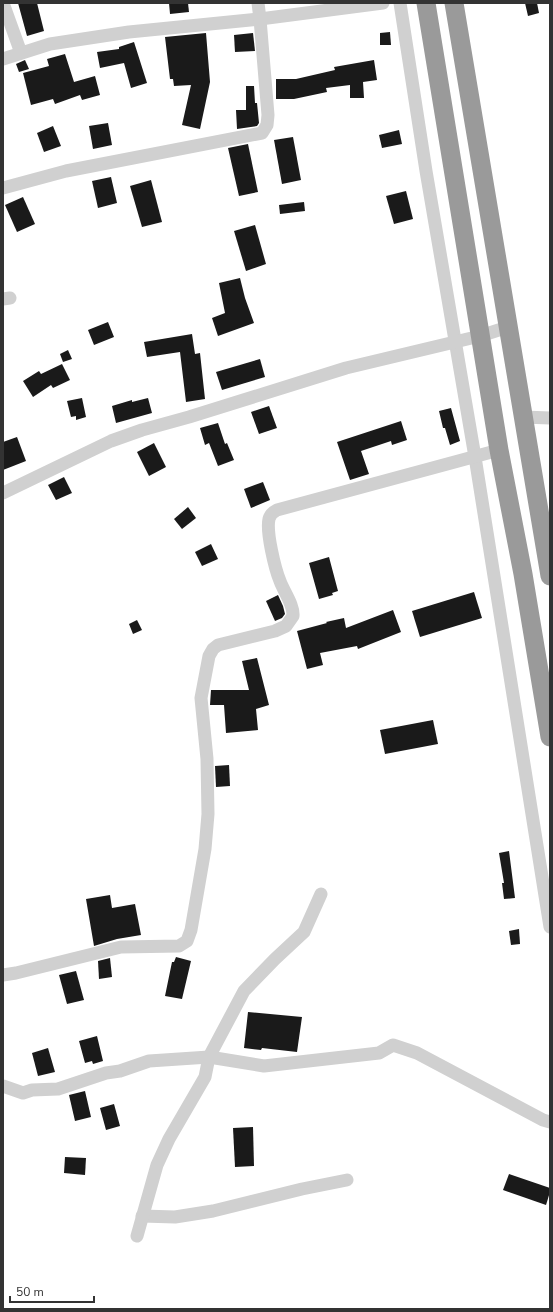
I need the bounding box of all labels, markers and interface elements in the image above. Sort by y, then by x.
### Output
scale bar [10,1278,94,1304]
text: 50 m [16,1284,44,1300]

